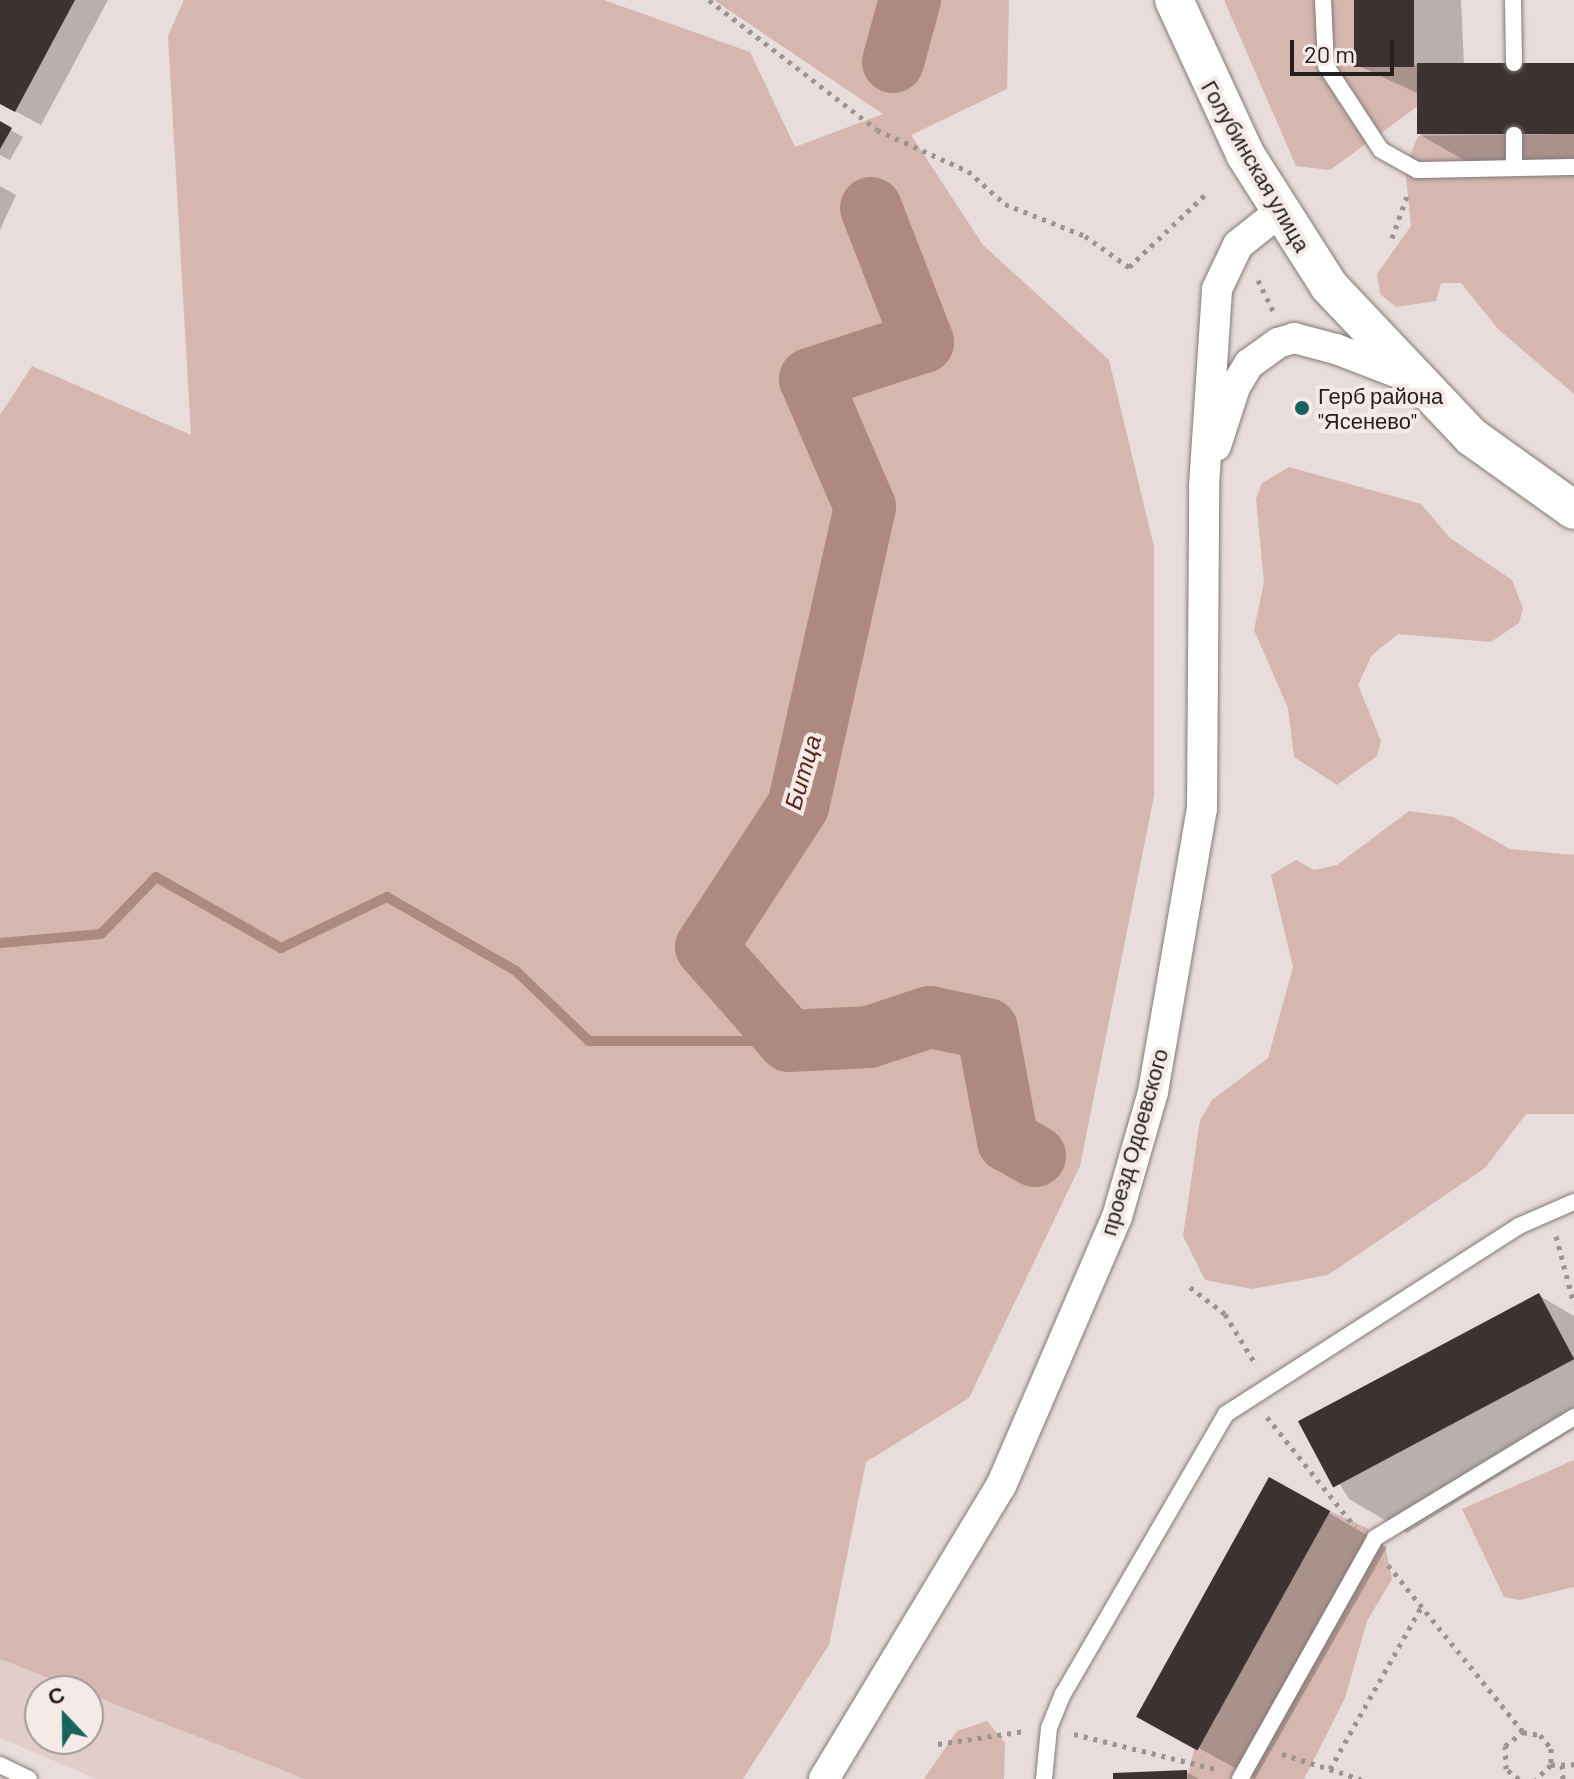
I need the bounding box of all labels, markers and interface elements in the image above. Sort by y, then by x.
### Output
scale bar [1294,24,1398,74]
text: 20 m [1304,39,1355,68]
street label: Голубинская улица [1196,76,1316,256]
place label: Герб района "Ясенево" [1318,382,1443,434]
marker: Герб района "Ясенево" [1293,399,1311,417]
water label: Битца [778,731,826,813]
street label: проезд Одоевского [1095,1045,1173,1239]
north arrow [24,1675,104,1755]
text: С [44,1680,68,1710]

